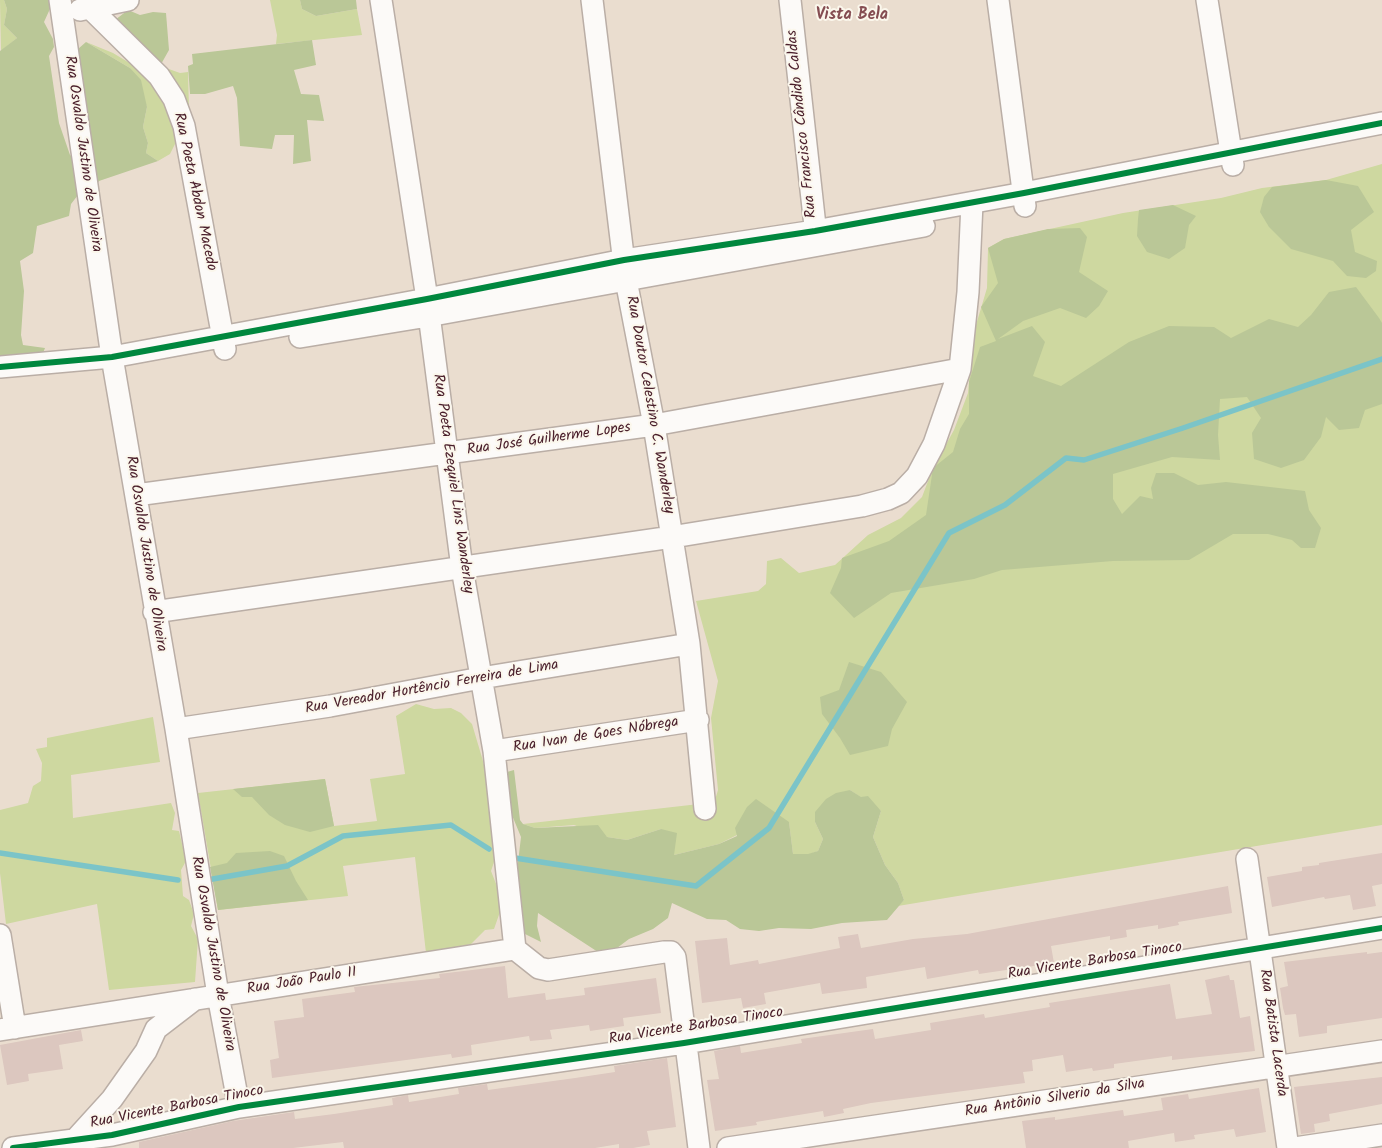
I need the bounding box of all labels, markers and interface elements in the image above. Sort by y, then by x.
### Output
district label: Vista Bela [816,6,888,26]
street label: Rua Francisco Cândido Caldas [784,29,822,219]
street label: Rua Osvaldo Justino de Oliveira [59,55,105,253]
street label: Rua Poeta Abdon Macedo [168,111,220,273]
street label: Rua Doutor Celestino C. Wanderley [621,295,677,515]
street label: Rua Poeta Ezequiel Lins Wanderley [428,373,476,595]
street label: Rua José Guilherme Lopes [466,420,632,460]
street label: Rua Osvaldo Justino de Oliveira [121,455,169,653]
street label: Rua Vereador Hortêncio Ferreira de Lima [304,657,560,719]
street label: Rua Ivan de Goes Nóbrega [512,714,680,758]
street label: Rua Osvaldo Justino de Oliveira [186,855,238,1053]
street label: Rua Vicente Barbosa Tinoco [1007,939,1183,985]
street label: Rua João Paulo II [246,964,358,1000]
street label: Rua Batista Lacerda [1254,968,1290,1098]
street label: Rua Vicente Barbosa Tinoco [608,1004,784,1050]
street label: Rua Antônio Silverio da Silva [964,1076,1146,1122]
street label: Rua Vicente Barbosa Tinoco [89,1082,265,1134]

